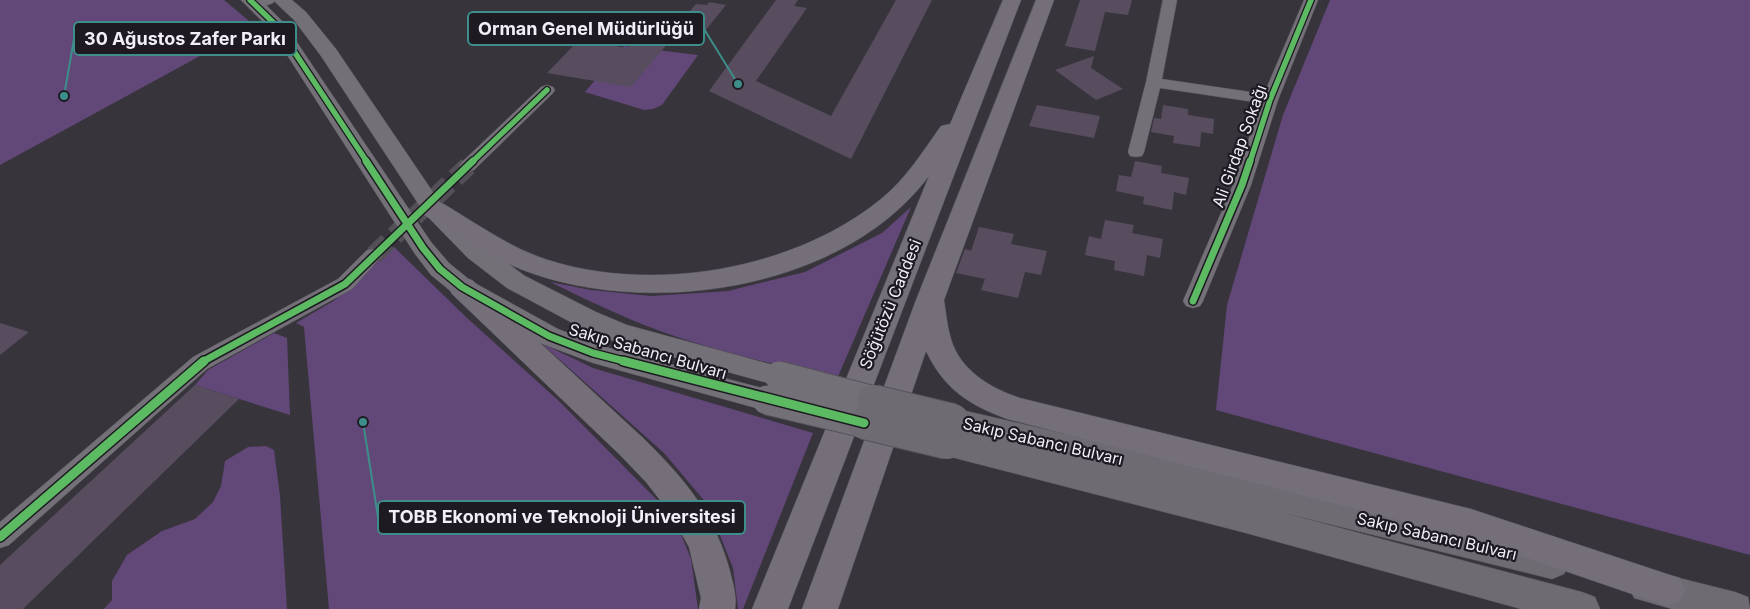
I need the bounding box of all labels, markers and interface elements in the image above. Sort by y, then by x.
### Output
callout: Orman Genel Müdürlüğü [468,12,704,45]
text: Orman Genel Müdürlüğü [478,18,694,39]
callout: 30 Ağustos Zafer Parkı [74,22,296,55]
text: 30 Ağustos Zafer Parkı [84,28,286,49]
street label: Ali Girdap Sokağı [1208,82,1270,210]
street label: Söğütözü Caddesi [855,236,925,372]
street label: Sakıp Sabancı Bulvarı [567,319,729,383]
street label: Sakıp Sabancı Bulvarı [961,413,1125,469]
callout: TOBB Ekonomi ve Teknoloji Üniversitesi [378,501,745,534]
text: TOBB Ekonomi ve Teknoloji Üniversitesi [388,506,736,527]
street label: Sakıp Sabancı Bulvarı [1355,508,1519,564]

